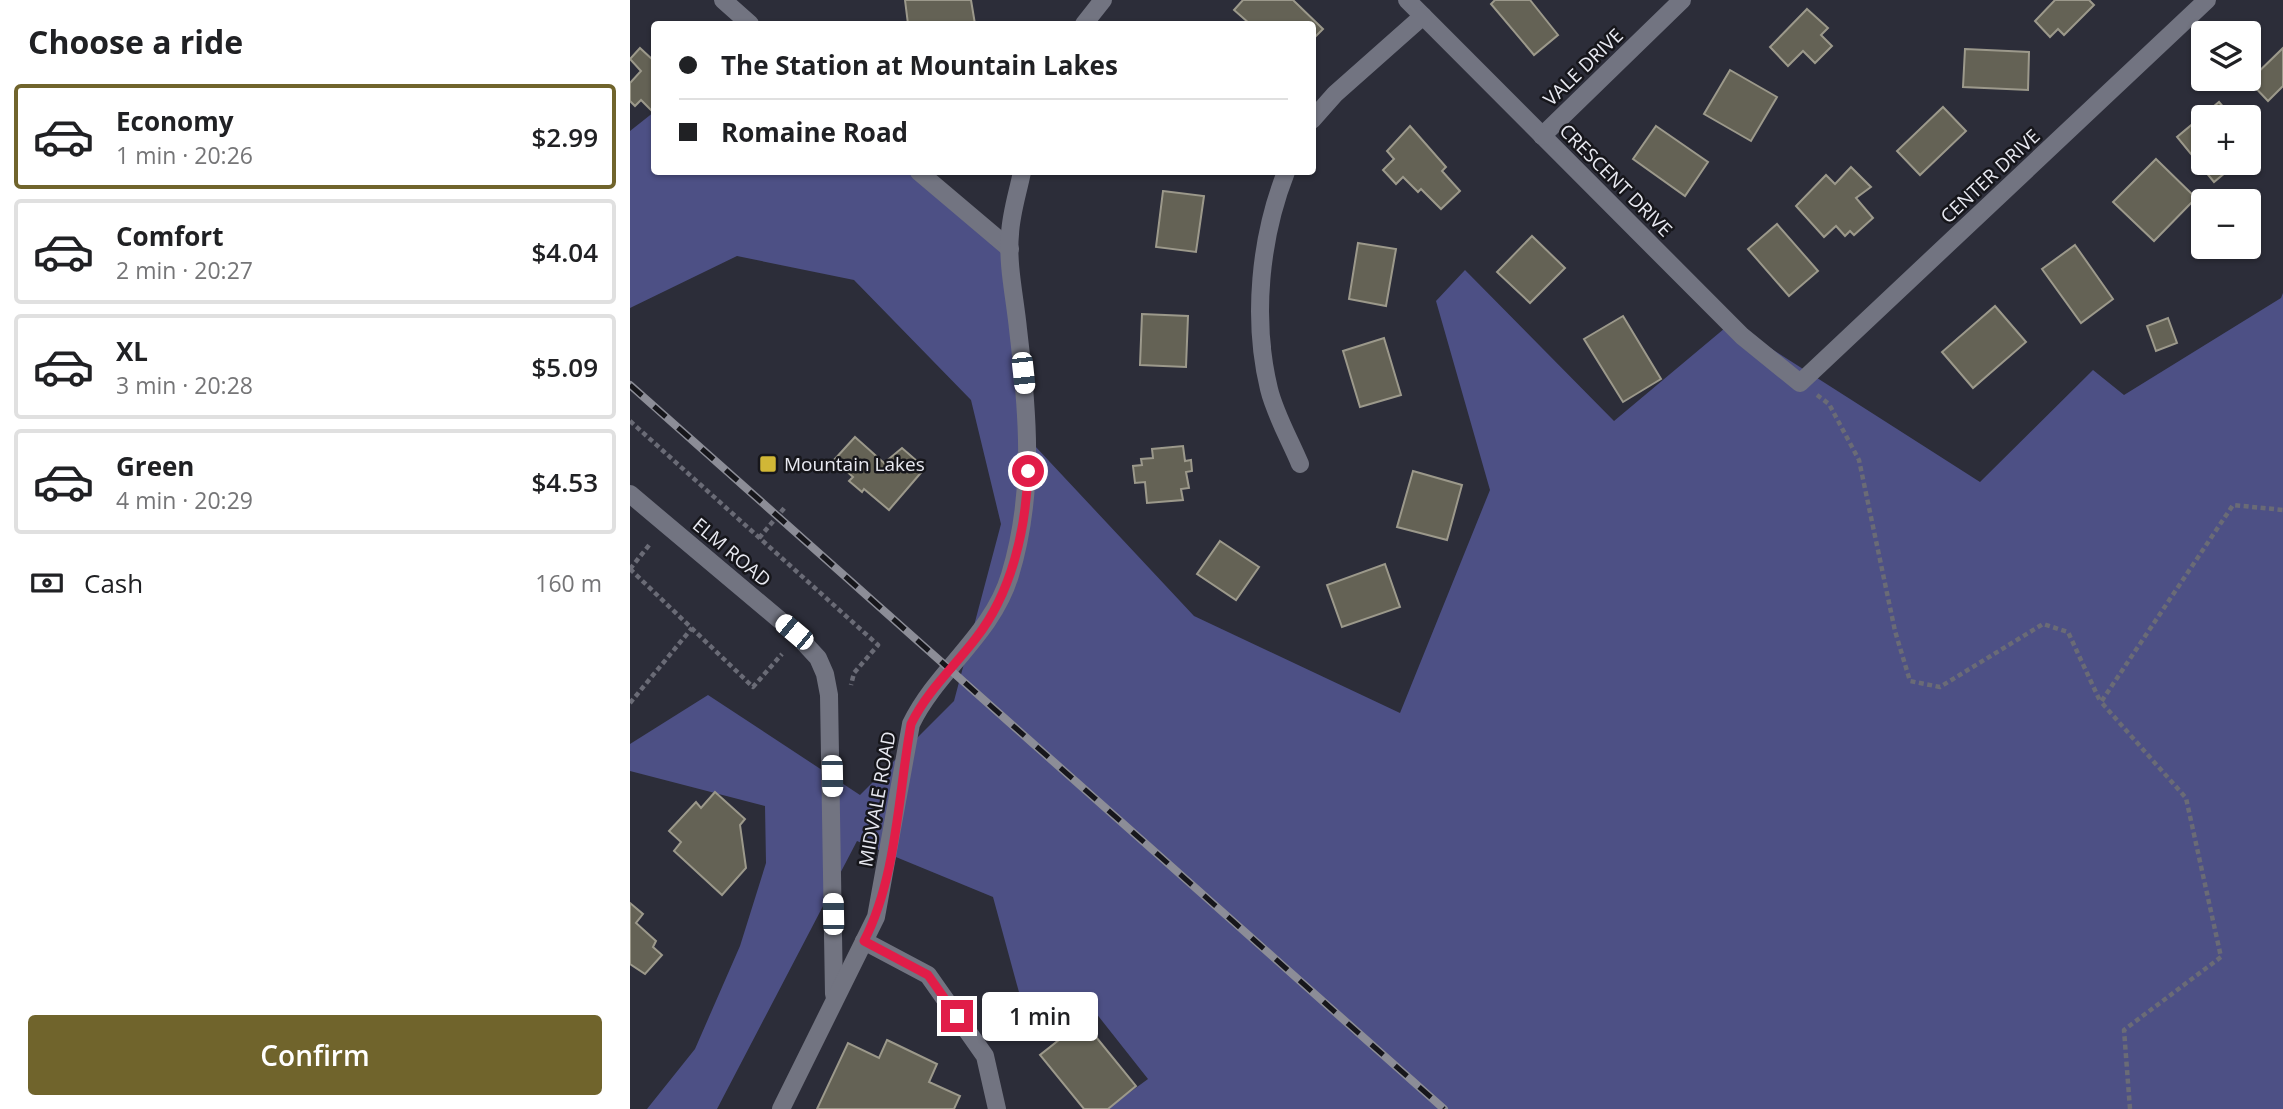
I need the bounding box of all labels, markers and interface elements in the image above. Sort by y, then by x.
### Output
text: Choose a ride [28,20,243,63]
map controls [2191,21,2261,259]
button: layers [2191,21,2261,91]
street label: VALE DRIVE [1537,22,1629,112]
text: The Station at Mountain Lakes [721,47,1118,83]
text: Economy [116,103,234,139]
icon: car [32,105,95,168]
button: + [2191,105,2261,175]
text: Romaine Road [721,114,908,150]
street label: CRESCENT DRIVE [1554,118,1678,242]
text: $2.99 [531,119,598,155]
street label: CENTER DRIVE [1935,123,2045,229]
text: 1 min · 20:26 [116,139,253,171]
button: − [2191,189,2261,259]
text: Comfort [116,218,223,254]
icon: car [32,220,95,283]
text: $4.04 [531,234,598,270]
text: 2 min · 20:27 [116,254,253,286]
text: XL [116,333,148,369]
icon: car [32,335,95,398]
text: $5.09 [531,349,598,385]
car [1011,351,1036,395]
text: 3 min · 20:28 [116,369,253,401]
text: Green [116,448,194,484]
icon: car [32,450,95,513]
place label: Mountain Lakes [784,451,925,477]
marker: Mountain Lakes [758,454,778,474]
route start [1012,455,1044,487]
text: $4.53 [531,464,598,500]
text: 4 min · 20:29 [116,484,253,516]
street label: ELM ROAD [687,512,777,592]
icon: cash [28,564,66,602]
text: Cash [84,565,143,601]
text: 160 m [535,567,602,599]
car [772,610,817,654]
street label: MIDVALE ROAD [852,729,902,869]
car [822,755,843,797]
car [823,893,844,935]
callout: 1 min [982,992,1097,1040]
route end [941,1000,973,1032]
text: 1 min [1009,1000,1071,1032]
button: Confirm [28,1015,602,1095]

